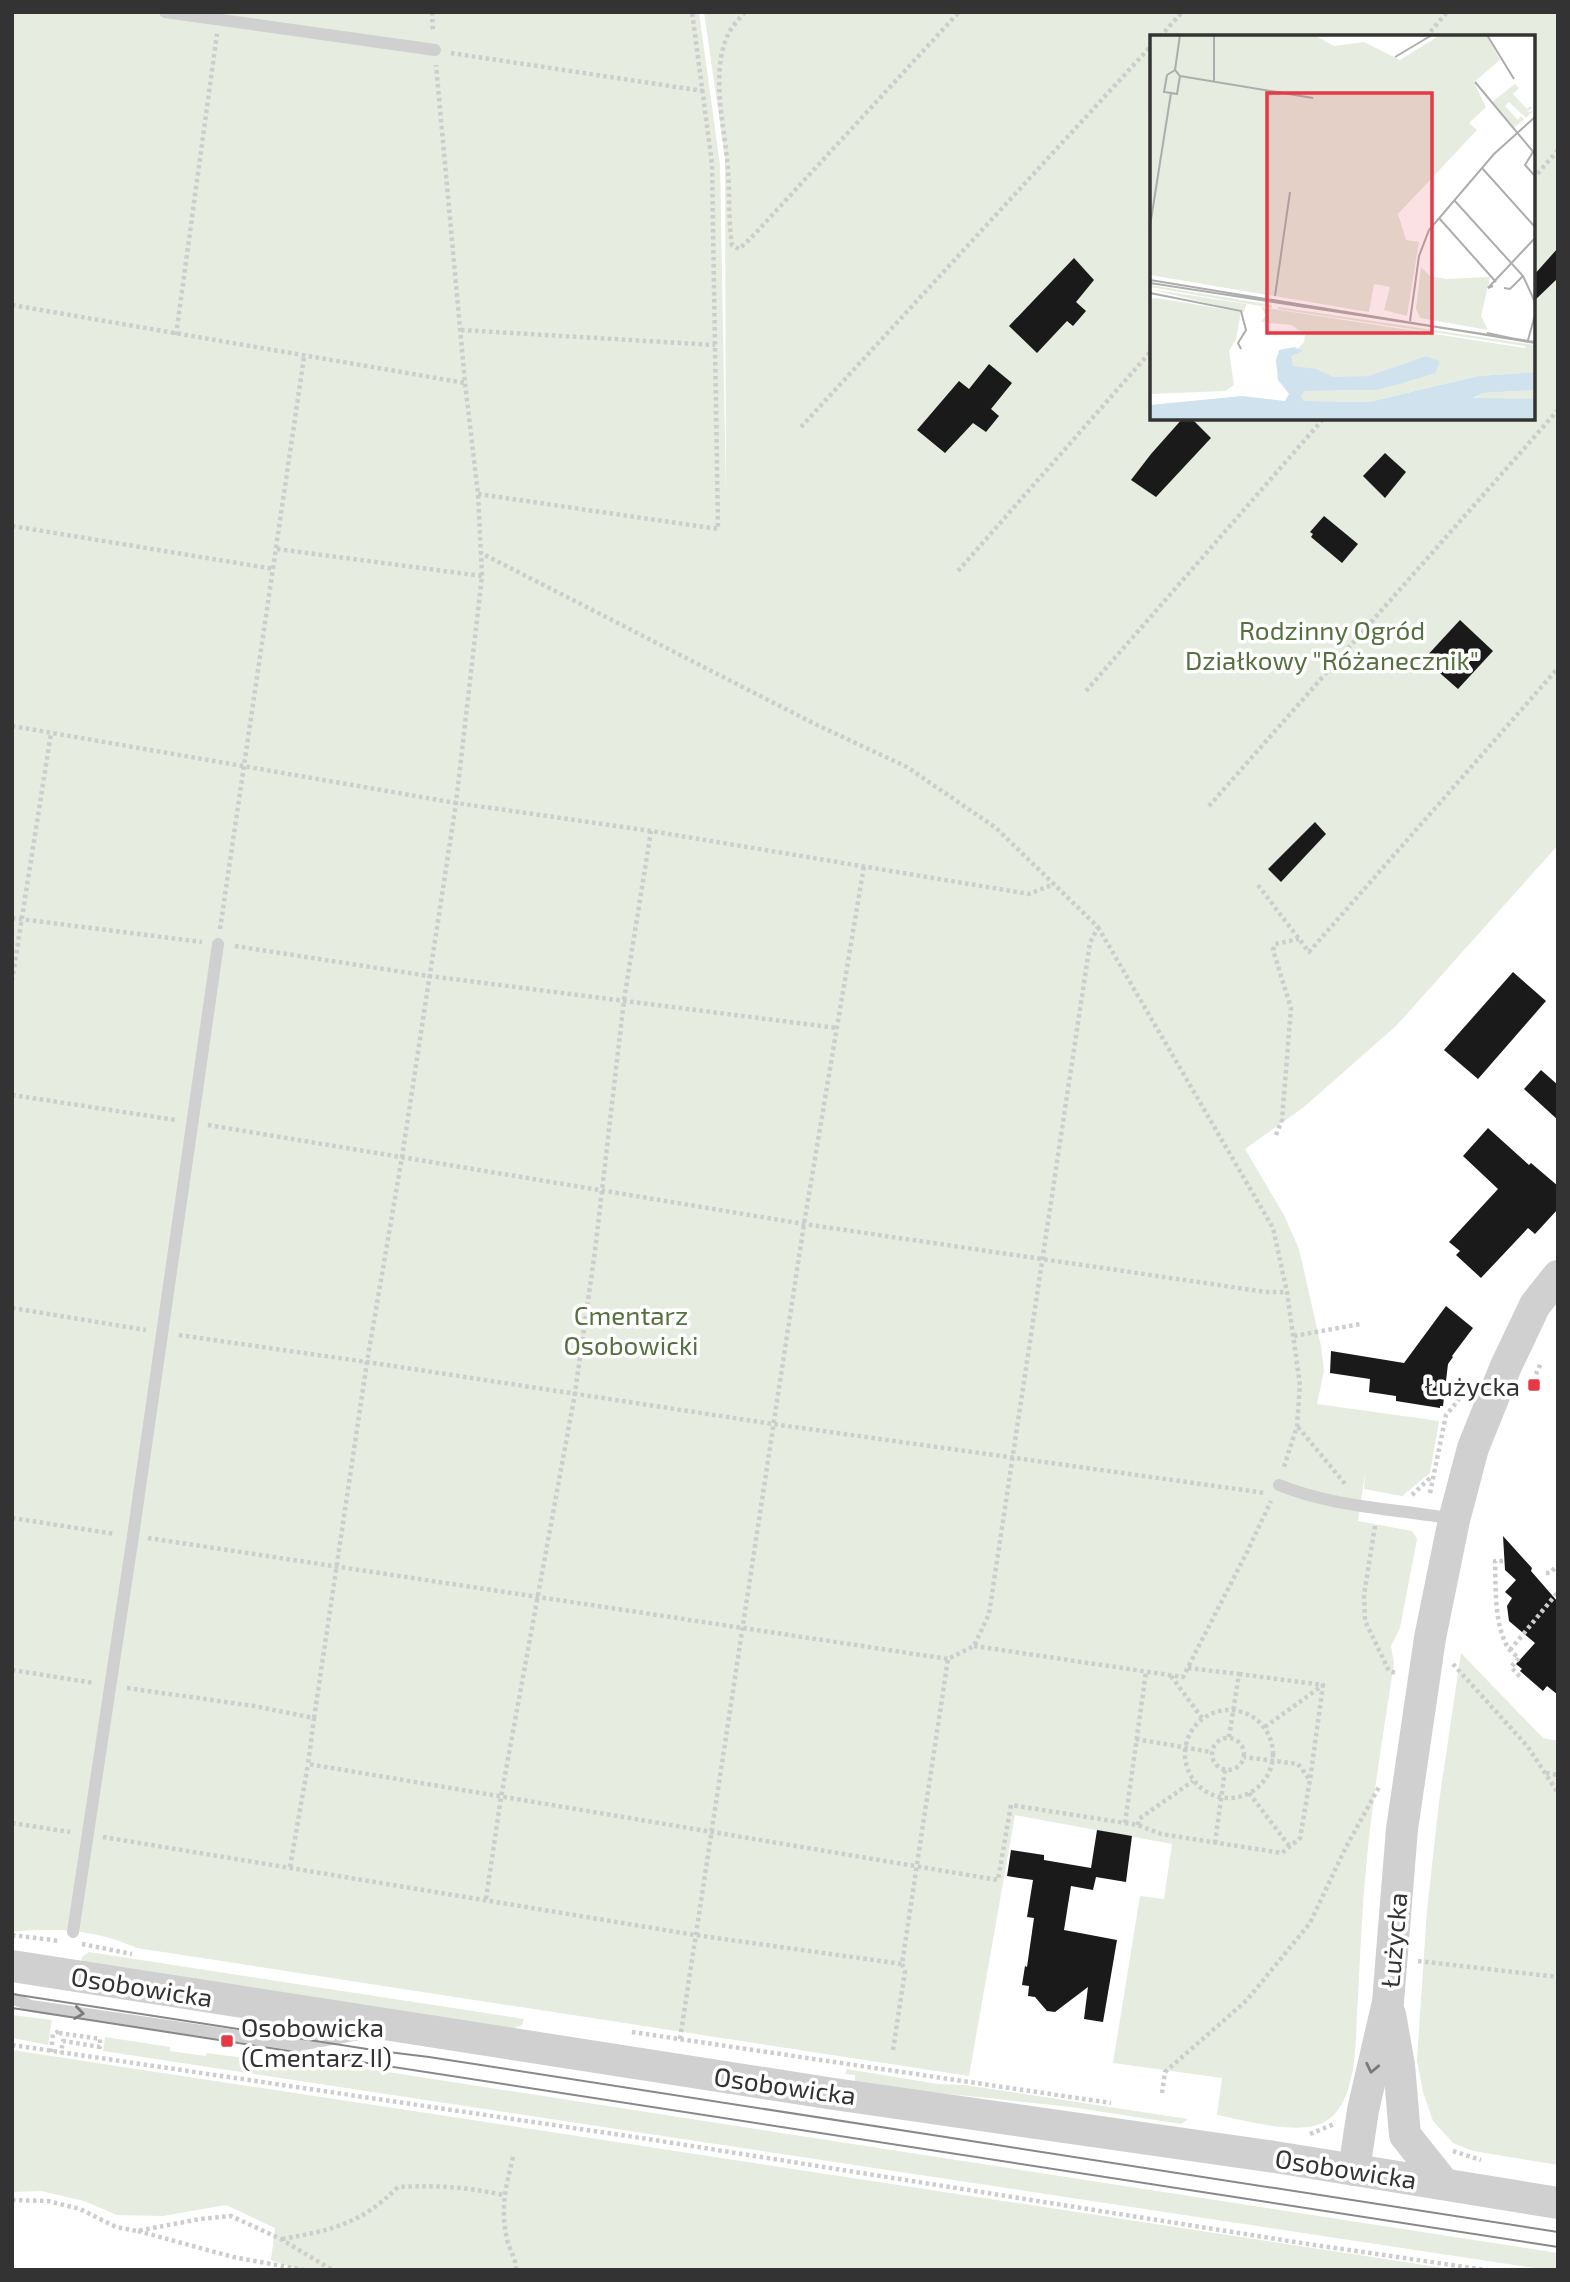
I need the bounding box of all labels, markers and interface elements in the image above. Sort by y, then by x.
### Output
inset map [1150,35,1535,420]
park label: Rodzinny Ogród Działkowy "Różanecznik" [1185,614,1479,675]
park label: Cmentarz Osobowicki [563,1299,699,1360]
place label: Łużycka [1425,1370,1520,1401]
marker: Łużycka [1526,1377,1542,1393]
street label: Łużycka [1373,1891,1413,1989]
street label: Osobowicka [69,1960,215,2012]
one-way arrow [73,2005,84,2020]
place label: Osobowicka (Cmentarz II) [241,2011,392,2072]
marker: Osobowicka (Cmentarz II) [219,2033,235,2049]
street label: Osobowicka [712,2060,858,2110]
one-way arrow [1365,2062,1380,2074]
street label: Osobowicka [1273,2142,1419,2194]

